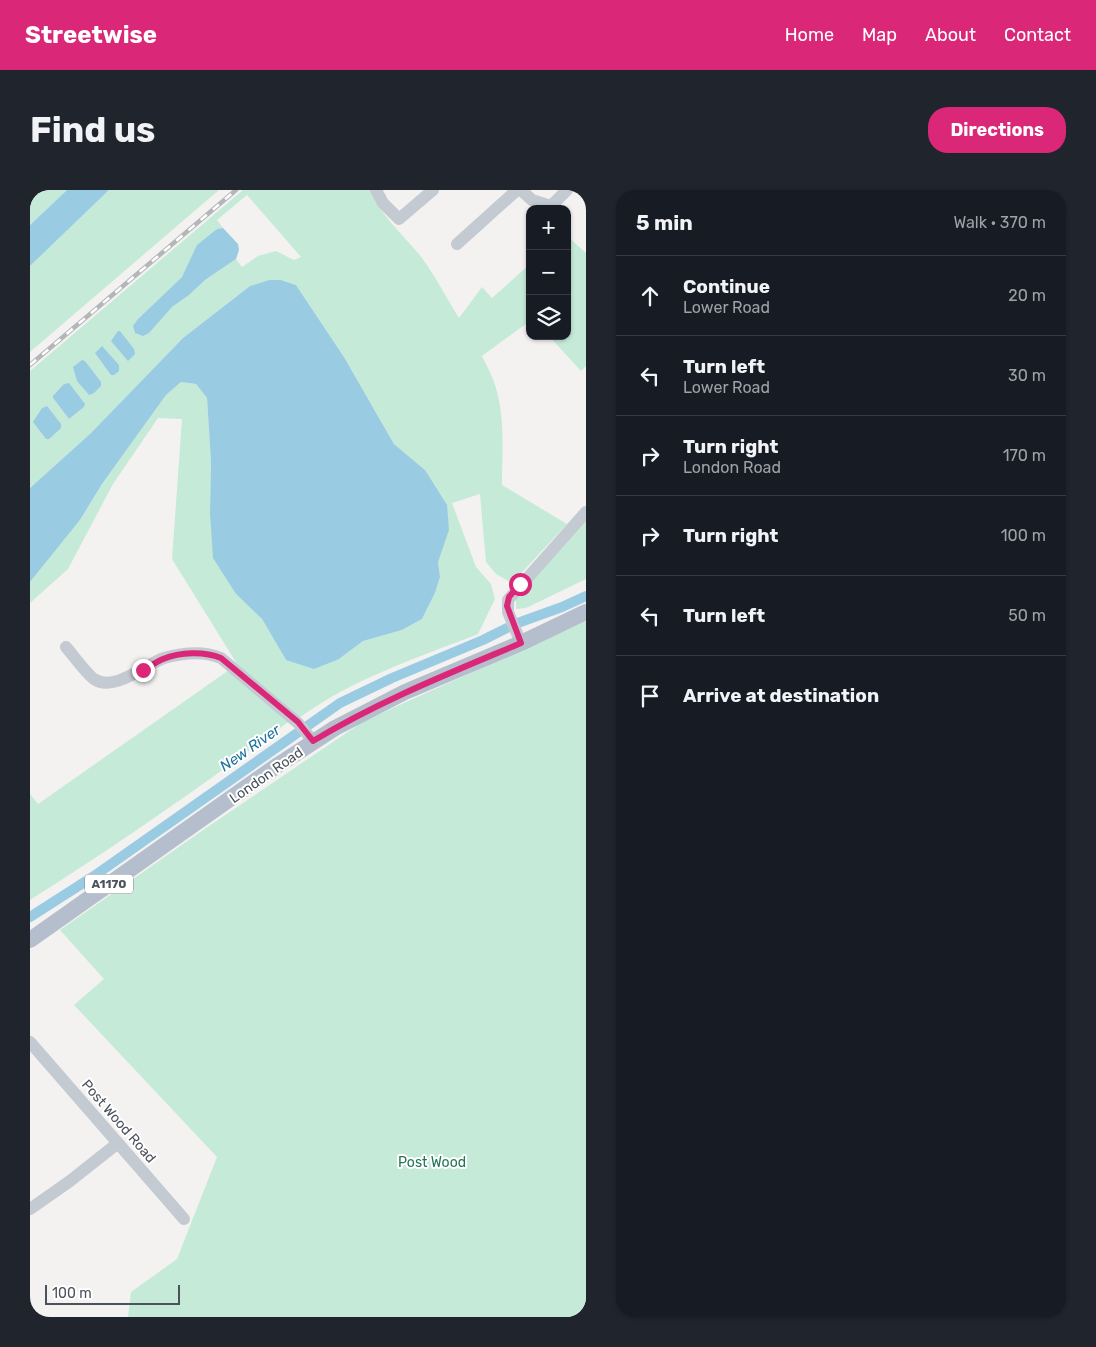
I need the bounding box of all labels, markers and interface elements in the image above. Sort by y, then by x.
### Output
text: Streetwise [25,21,157,49]
text: Home [785,24,834,46]
text: Map [862,24,897,46]
text: About [925,24,976,46]
text: Contact [1004,24,1071,46]
button: Directions [928,107,1066,153]
text: Find us [30,109,155,151]
map controls [526,205,571,340]
button: + [526,205,571,250]
text: 5 min [636,210,693,235]
text: Walk · 370 m [953,213,1046,232]
button: − [526,250,571,295]
text: Continue [683,275,770,298]
icon: ahead [636,282,664,310]
text: 20 m [1008,286,1046,305]
button: layers [526,295,571,340]
text: Lower Road [683,298,770,317]
text: Turn left [683,355,765,378]
icon: left [636,362,664,390]
text: 30 m [1008,366,1046,385]
text: Lower Road [683,378,770,397]
text: Turn right [683,435,778,458]
icon: right [636,442,664,470]
text: 170 m [1003,446,1046,465]
text: London Road [683,458,781,477]
icon: right [636,522,664,550]
text: Turn right [683,524,778,547]
text: 100 m [1001,526,1046,545]
route start [509,573,532,596]
icon: left [636,602,664,630]
text: Turn left [683,604,765,627]
text: 50 m [1008,606,1046,625]
route end [132,659,155,682]
icon: arrive [636,682,664,710]
text: Arrive at destination [683,684,879,707]
water label: New River [216,720,285,775]
street label: London Road [226,744,306,807]
road number: A1170 [85,874,133,894]
street label: Post Wood Road [78,1076,159,1166]
park label: Post Wood [398,1154,466,1171]
scale bar [45,1282,180,1305]
text: 100 m [52,1285,92,1302]

